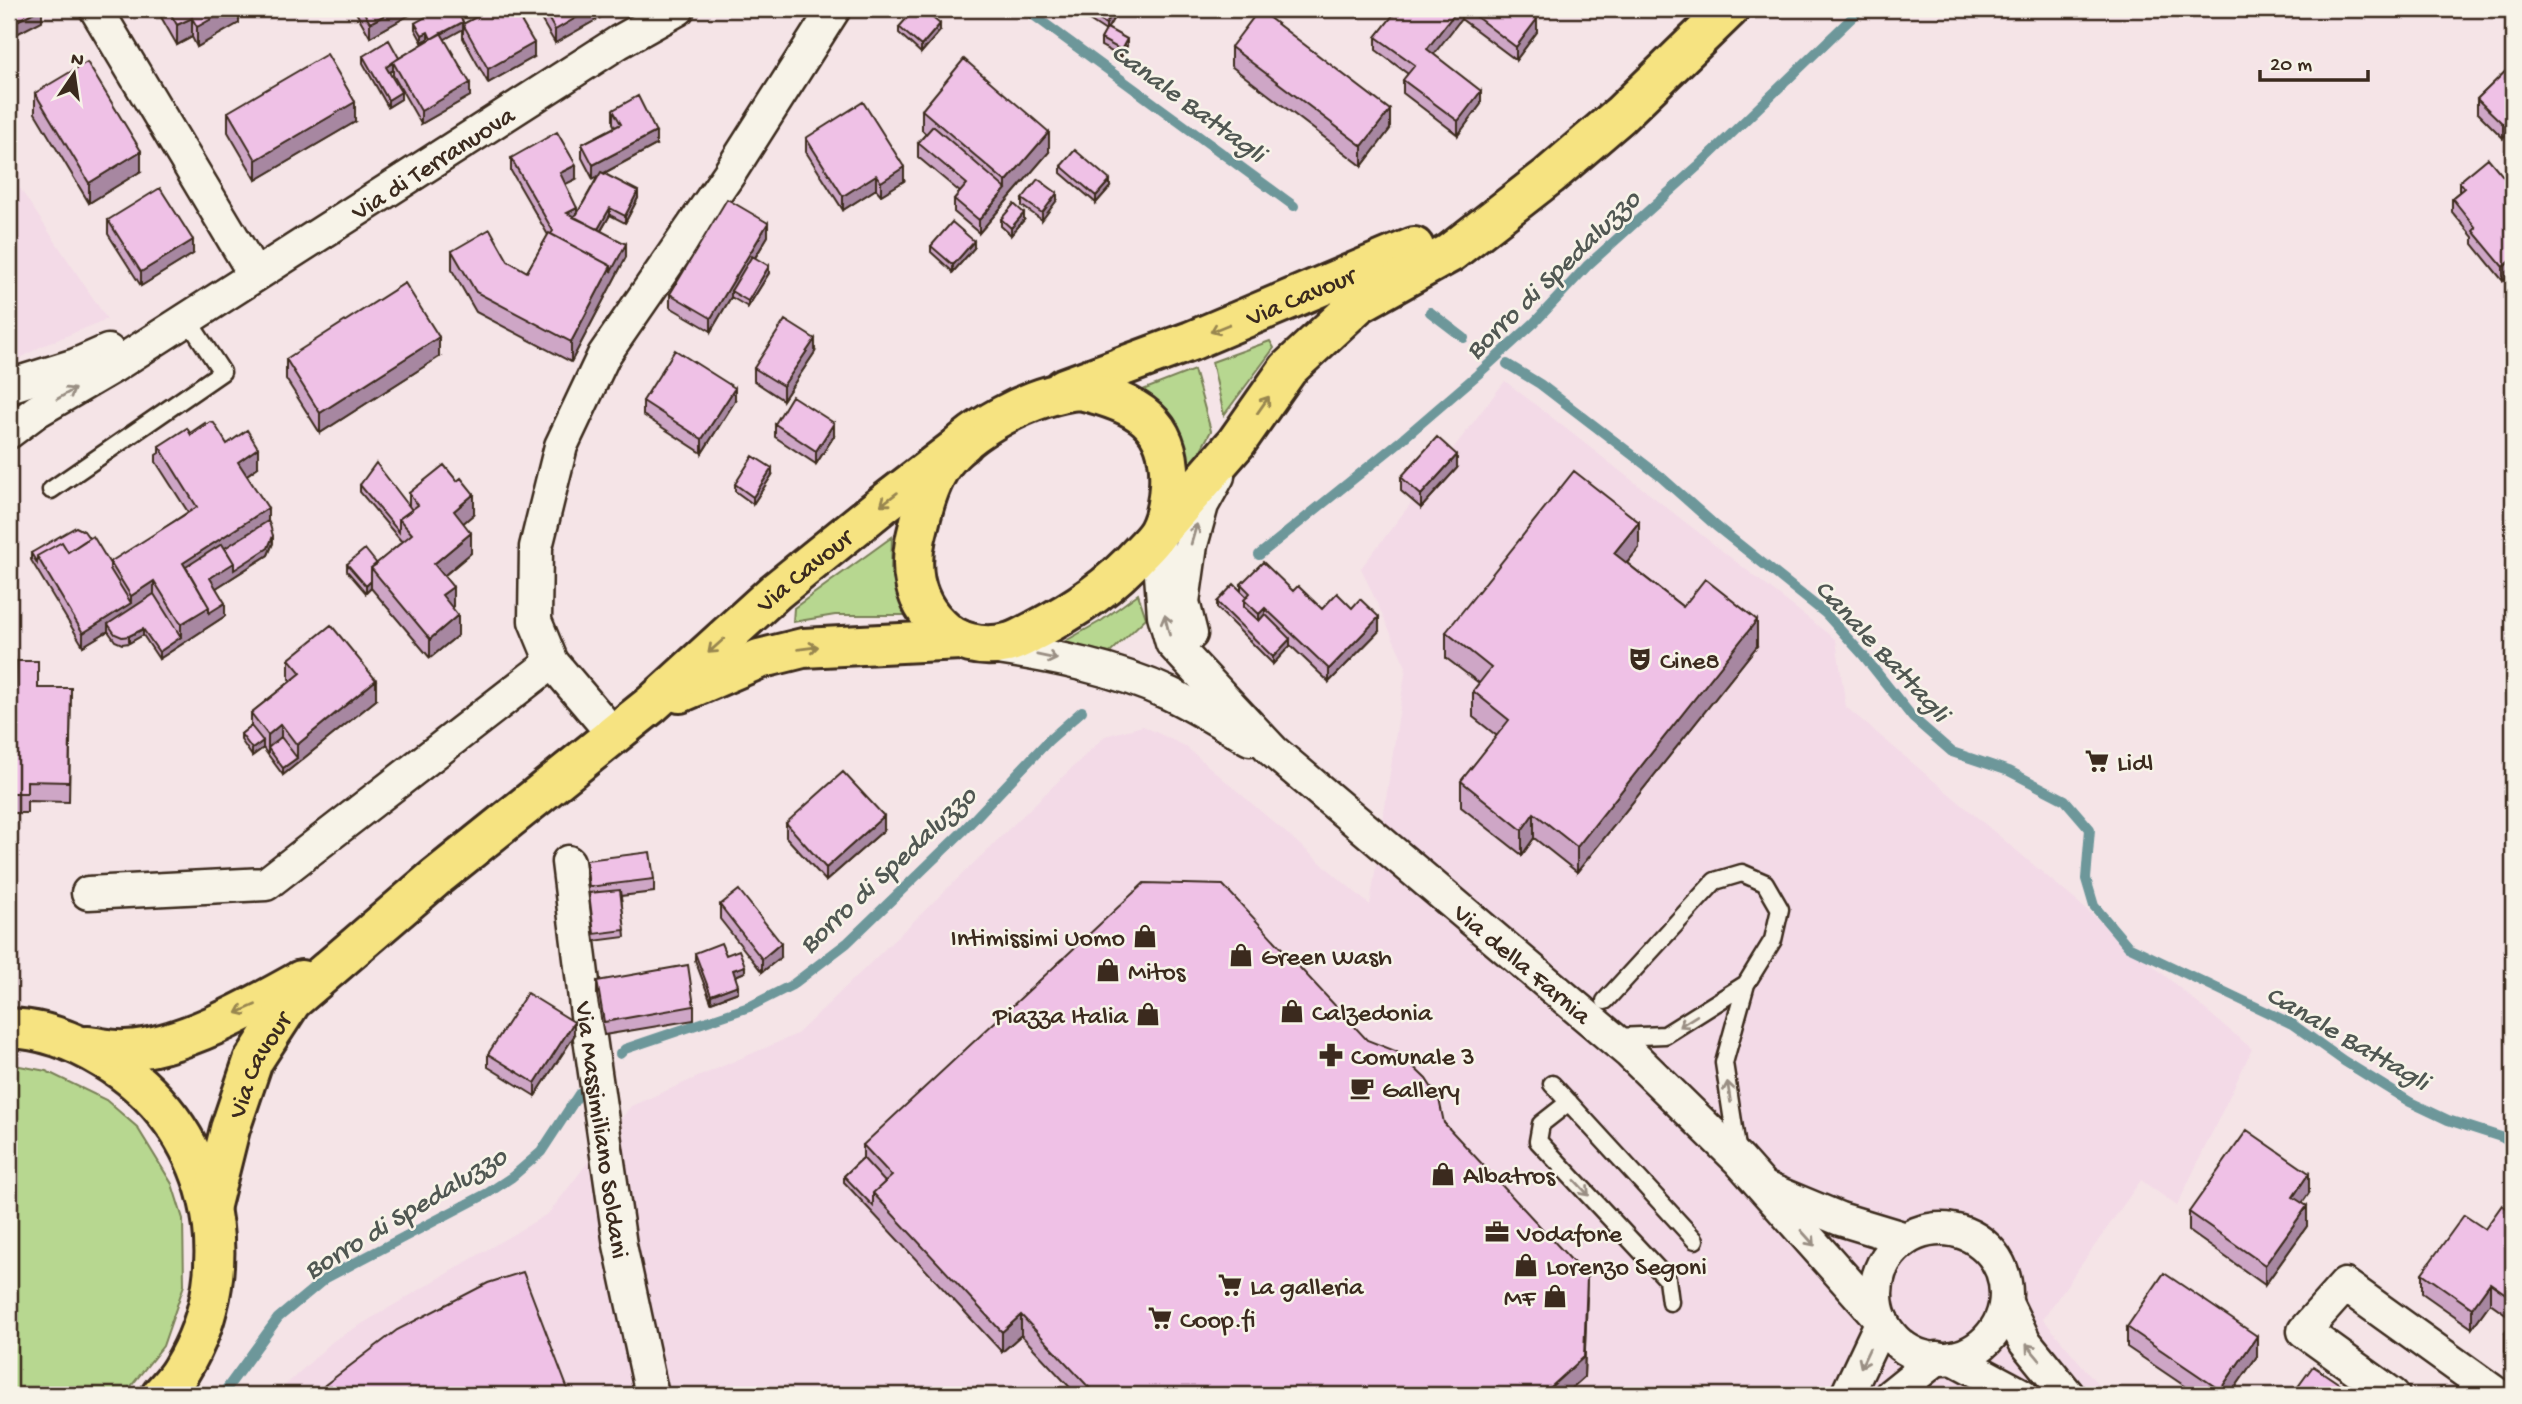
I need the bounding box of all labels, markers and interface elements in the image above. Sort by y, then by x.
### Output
water label: Canale Battagli [1104,37,1274,174]
north arrow [38,38,108,108]
scale bar [2260,38,2368,82]
text: N [68,48,86,73]
text: 20 m [2270,54,2312,79]
street label: Via di Terranuova [346,101,523,230]
water label: Borro di Spedaluzzo [1460,183,1650,368]
street label: Via Cavour [1242,261,1364,336]
one-way arrow [1210,323,1232,336]
one-way arrow [55,387,75,401]
one-way arrow [1256,396,1270,415]
one-way arrow [881,492,899,507]
street label: Via Cavour [751,522,863,622]
one-way arrow [1188,523,1201,546]
water label: Canale Battagli [1806,574,1957,732]
one-way arrow [1160,614,1173,637]
one-way arrow [707,638,725,654]
one-way arrow [796,642,818,655]
theatre icon: Cine8 [1626,645,1654,673]
place label: Cine8 [1660,648,1720,679]
one-way arrow [1035,650,1058,664]
supermarket icon: Lidl [2083,747,2111,775]
place label: Lidl [2117,750,2153,781]
water label: Borro di Spedaluzzo [793,780,986,962]
street label: Via della Farnia [1444,898,1597,1034]
shop icon: Intimissimi Uomo [1131,922,1159,950]
place label: Intimissimi Uomo [951,925,1125,956]
shop icon: Green Wash [1227,941,1255,969]
place label: Green Wash [1261,944,1392,975]
shop icon: Mitos [1094,956,1122,984]
place label: Mitos [1128,959,1187,990]
water label: Canale Battagli [2259,980,2437,1101]
shop icon: Calzedonia [1278,997,1306,1025]
street label: Via Massimiliano Soldani [565,999,633,1262]
shop icon: Piazza Italia [1134,1000,1162,1028]
place label: Calzedonia [1312,1000,1434,1031]
place label: Piazza Italia [992,1003,1130,1034]
one-way arrow [236,1004,258,1017]
street label: Via Cavour [223,1005,302,1124]
one-way arrow [1678,1014,1698,1028]
pharmacy icon: Comunale 3 [1317,1041,1345,1069]
place label: Comunale 3 [1351,1044,1475,1075]
cafe icon: Gallery [1348,1074,1376,1102]
place label: Gallery [1382,1077,1460,1108]
one-way arrow [1722,1081,1735,1104]
water label: Borro di Spedaluzzo [299,1141,515,1288]
shop icon: Albatros [1429,1160,1457,1188]
place label: Albatros [1463,1163,1557,1194]
one-way arrow [1573,1179,1590,1196]
office icon: Vodafone [1483,1218,1511,1246]
place label: Vodafone [1516,1221,1622,1252]
one-way arrow [1800,1229,1816,1247]
shop icon: Lorenzo Segoni [1512,1251,1540,1279]
place label: Lorenzo Segoni [1546,1254,1707,1285]
supermarket icon: La galleria [1216,1271,1244,1299]
place label: La galleria [1250,1274,1365,1305]
shop icon: MF [1541,1282,1569,1310]
place label: MF [1504,1285,1537,1316]
supermarket icon: Coop.fi [1146,1304,1174,1332]
place label: Coop.fi [1180,1307,1256,1338]
one-way arrow [2025,1343,2040,1361]
one-way arrow [1857,1347,1871,1368]

